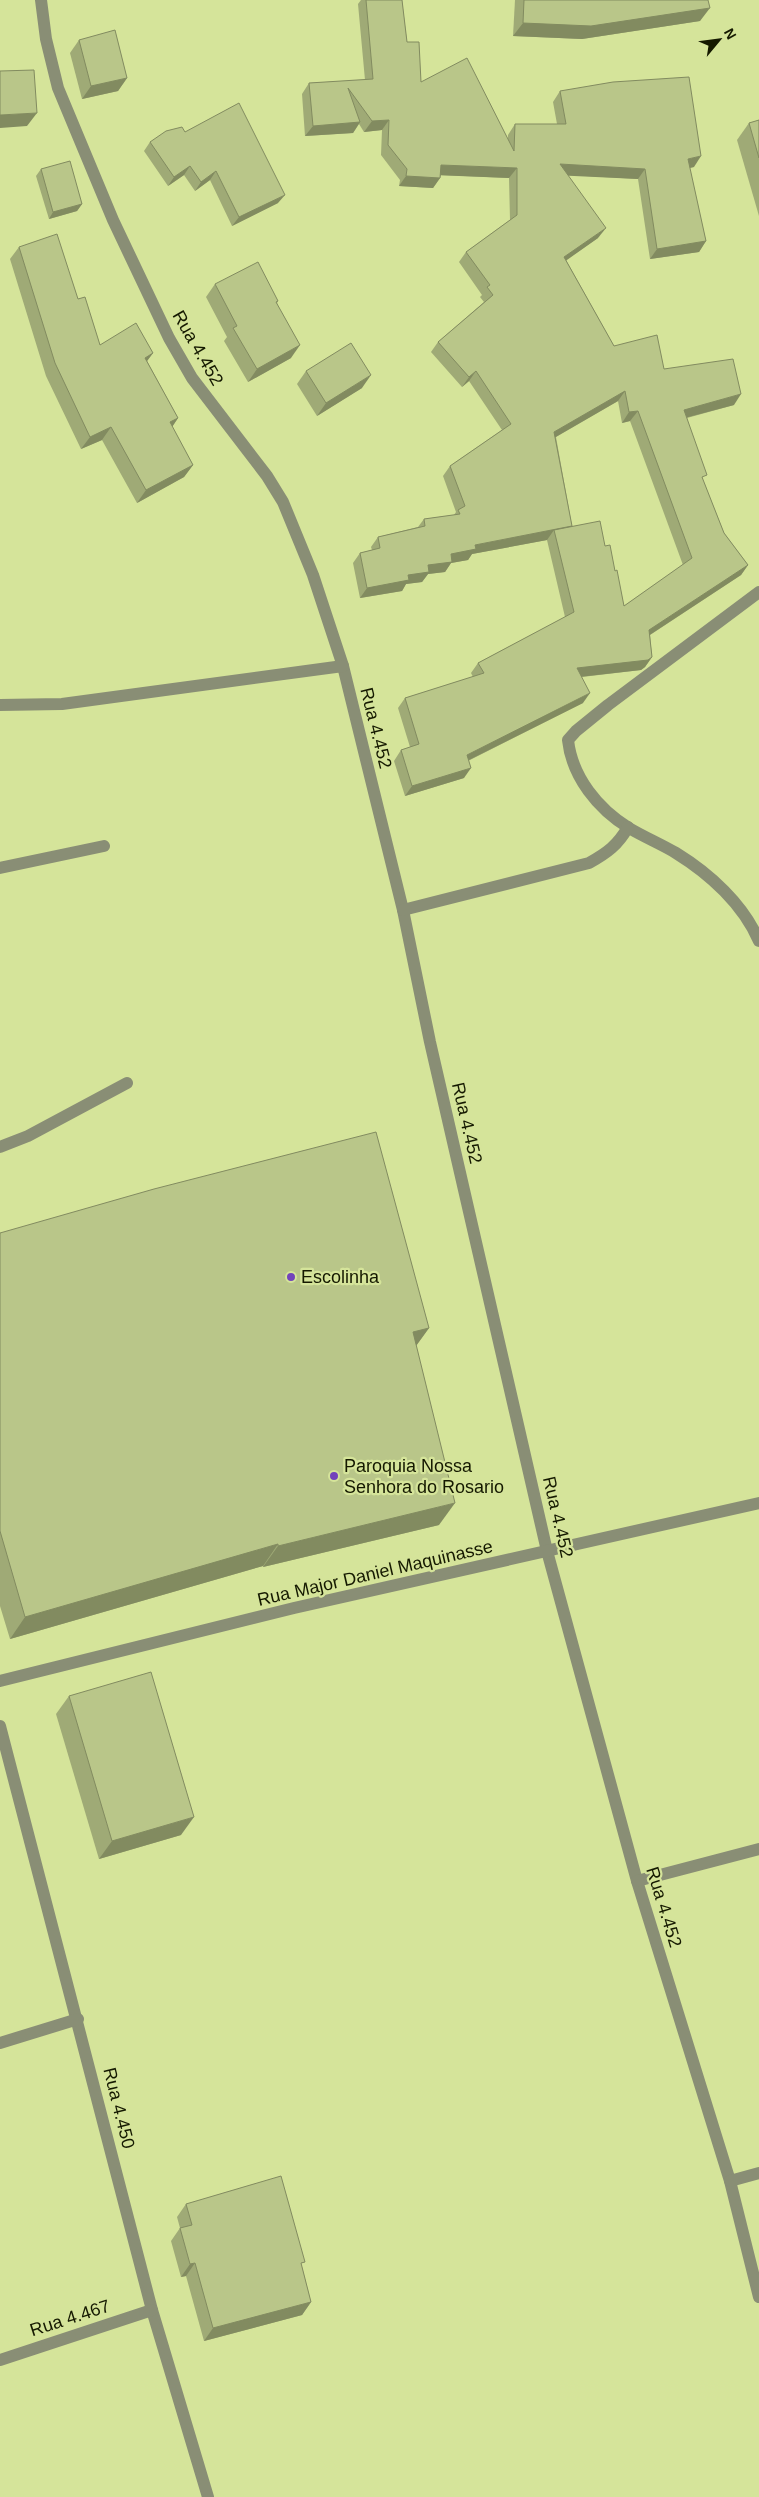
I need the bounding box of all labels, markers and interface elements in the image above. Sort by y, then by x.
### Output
north arrow [694,15,744,65]
text: N [721,25,740,42]
street label: Rua 4.452 [169,307,227,389]
street label: Rua 4.452 [356,685,396,771]
street label: Rua 4.452 [448,1080,486,1166]
place label: Escolinha [301,1267,380,1287]
marker: Escolinha [285,1271,297,1283]
place label: Paroquia Nossa Senhora do Rosario [344,1456,504,1497]
marker: Paroquia Nossa Senhora do Rosario [328,1470,340,1482]
street label: Rua 4.452 [539,1474,577,1560]
street label: Rua Major Daniel Maquinasse [255,1536,495,1610]
street label: Rua 4.452 [642,1864,686,1950]
street label: Rua 4.450 [99,2065,139,2151]
street label: Rua 4.467 [27,2296,113,2340]

